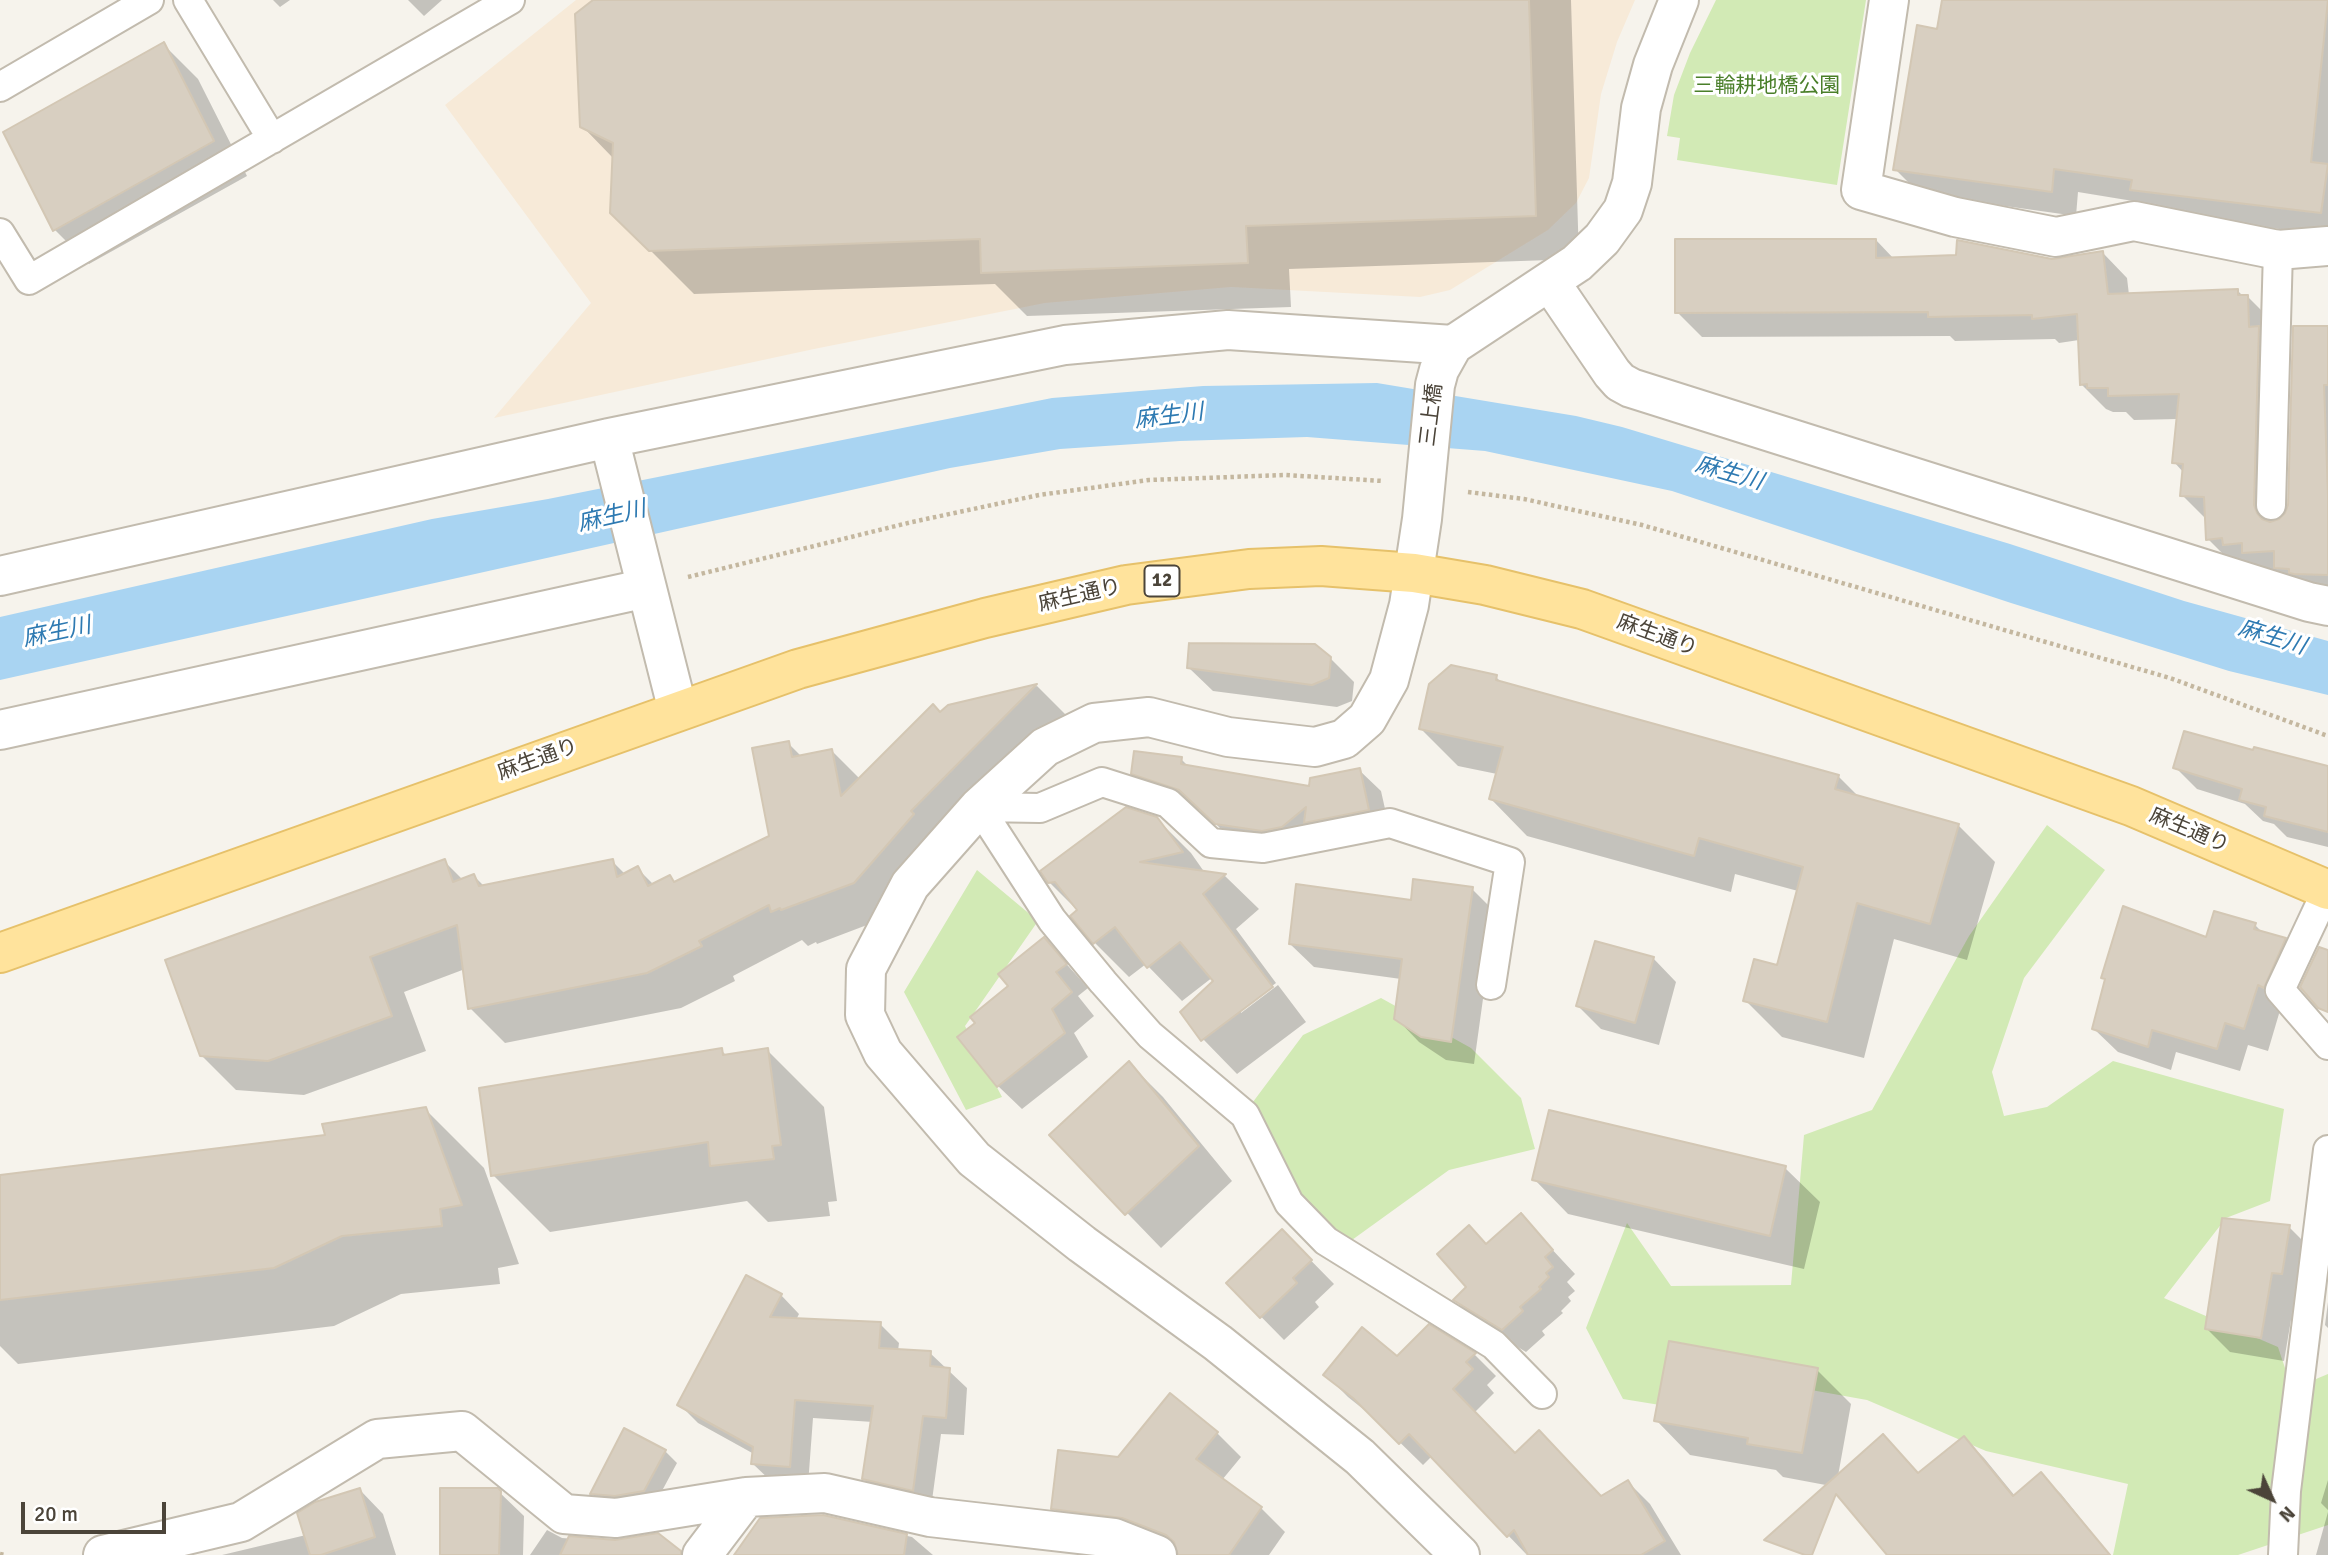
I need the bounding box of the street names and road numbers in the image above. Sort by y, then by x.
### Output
street label: 三上橋 [1416,382,1448,448]
road number: 12 [1144,566,1180,596]
street label: 麻生通り [1036,574,1124,618]
street label: 麻生通り [1613,610,1701,662]
street label: 麻生通り [494,734,582,786]
street label: 麻生通り [2145,803,2233,859]

